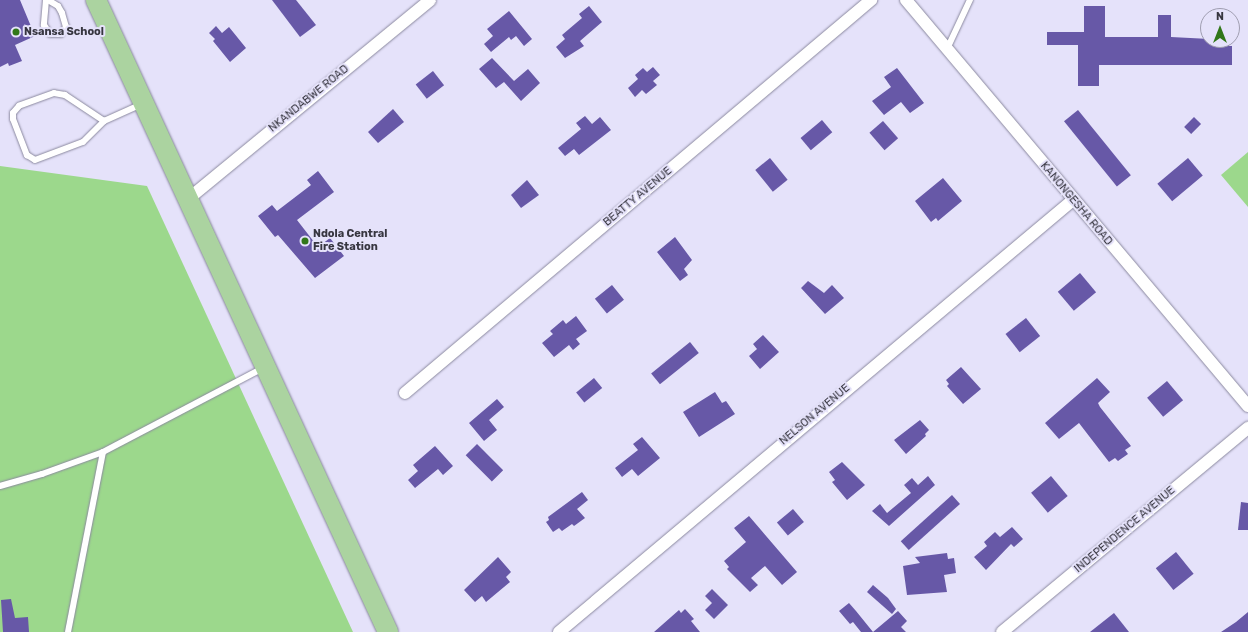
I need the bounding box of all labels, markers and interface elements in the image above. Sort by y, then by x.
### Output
north arrow [1200,8,1240,48]
text: N [1216,10,1224,23]
place label: Nsansa School [24,25,104,39]
marker: Nsansa School [11,27,21,37]
street label: NKANDABWE ROAD [266,63,352,135]
street label: KANONGESHA ROAD [1037,160,1115,248]
street label: BEATTY AVENUE [601,164,675,230]
place label: Ndola Central Fire Station [313,228,387,254]
marker: Ndola Central Fire Station [300,236,310,246]
street label: NELSON AVENUE [777,382,853,448]
street label: INDEPENDENCE AVENUE [1072,484,1178,576]

